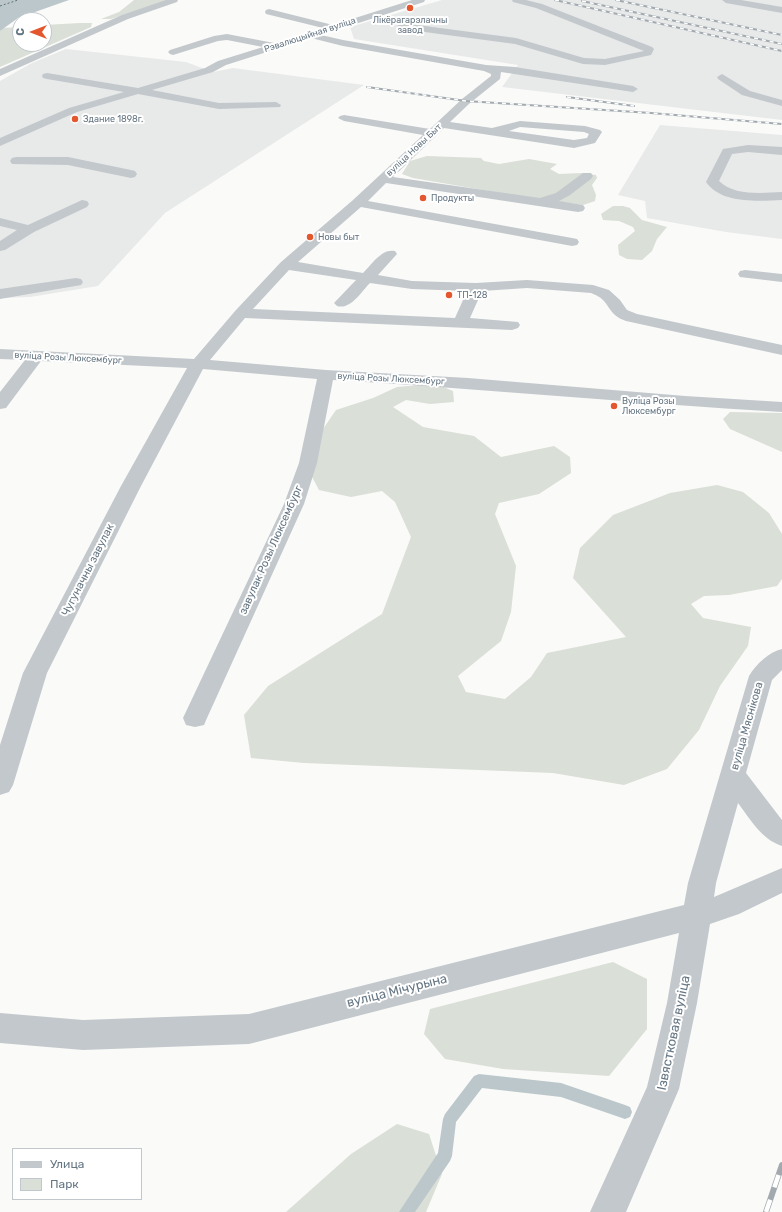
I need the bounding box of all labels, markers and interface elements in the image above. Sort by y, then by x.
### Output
marker: Лікёрагарэлачны завод [405,3,415,13]
north arrow [12,12,52,52]
street label: Рэвалюцыйная вуліца [263,15,357,55]
place label: Лікёрагарэлачны завод [373,15,447,36]
text: С [14,28,27,36]
marker: Здание 1898г. [70,114,80,124]
place label: Здание 1898г. [83,114,143,124]
street label: вуліца Новы Быт [384,122,444,178]
marker: Продукты [418,193,428,203]
place label: Продукты [431,193,474,203]
marker: Новы быт [305,232,315,242]
place label: Новы быт [318,232,359,242]
marker: ТП-128 [444,290,454,300]
place label: ТП-128 [457,290,487,300]
street label: вуліца Розы Люксембург [14,350,122,366]
street label: вуліца Розы Люксембург [337,371,445,387]
place label: Вуліца Розы Люксембург [622,396,676,417]
marker: Вуліца Розы Люксембург [609,401,619,411]
street label: завулак Розы Люксембург [237,484,305,616]
street label: Чугуначны завулак [59,522,117,618]
street label: вуліца Мяснікова [728,681,766,771]
street label: вуліца Мічурына [345,971,449,1011]
street label: Ізвястковая вуліца [654,974,694,1092]
legend [12,1148,142,1200]
text: Улица [50,1157,84,1171]
text: Парк [50,1177,79,1191]

